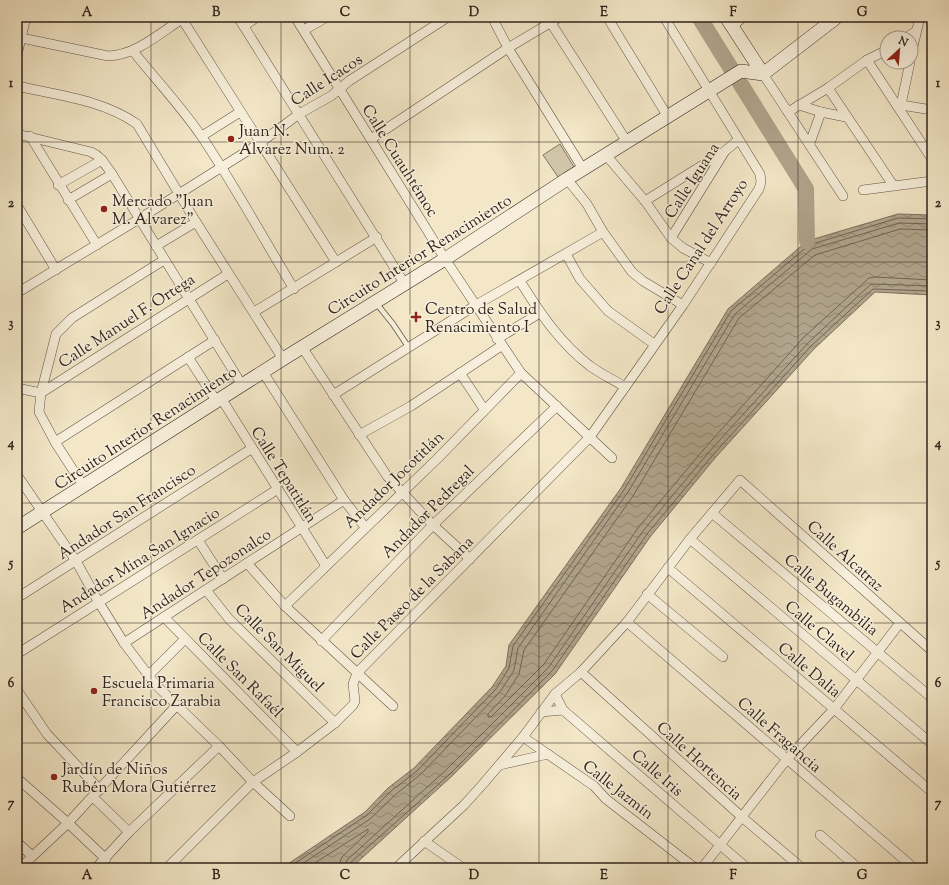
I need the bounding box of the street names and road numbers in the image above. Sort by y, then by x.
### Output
street label: Calle Icacos [287,49,368,113]
street label: Calle Cuauhtémoc [355,100,443,222]
street label: Calle Iguana [660,138,727,224]
street label: Calle Canal del Arroyo [649,175,755,320]
street label: Circuito Interior Renacimiento [324,190,517,322]
street label: Calle Manuel F. Ortega [54,269,201,375]
street label: Circuito Interior Renacimiento [51,361,242,497]
street label: Calle Tepatitlán [244,423,322,528]
street label: Andador Jocotitlán [339,426,450,535]
street label: Andador San Francisco [54,460,201,566]
street label: Andador Pedregal [377,461,481,564]
street label: Andador Mina San Ignacio [56,502,225,620]
street label: Calle Alcatraz [801,516,888,598]
street label: Andador Tepozonalco [136,524,277,626]
street label: Calle Paseo de la Sabana [346,531,480,666]
street label: Calle Bugambilia [778,550,883,643]
street label: Calle Clavel [779,596,858,668]
street label: Calle San Miguel [229,599,328,699]
street label: Calle San Rafaél [191,628,288,724]
street label: Calle Dalia [772,638,845,705]
street label: Calle Fragancia [731,693,826,779]
street label: Calle Hortencia [650,717,747,807]
street label: Calle Iris [626,745,687,803]
street label: Calle Jazmín [577,756,658,827]

